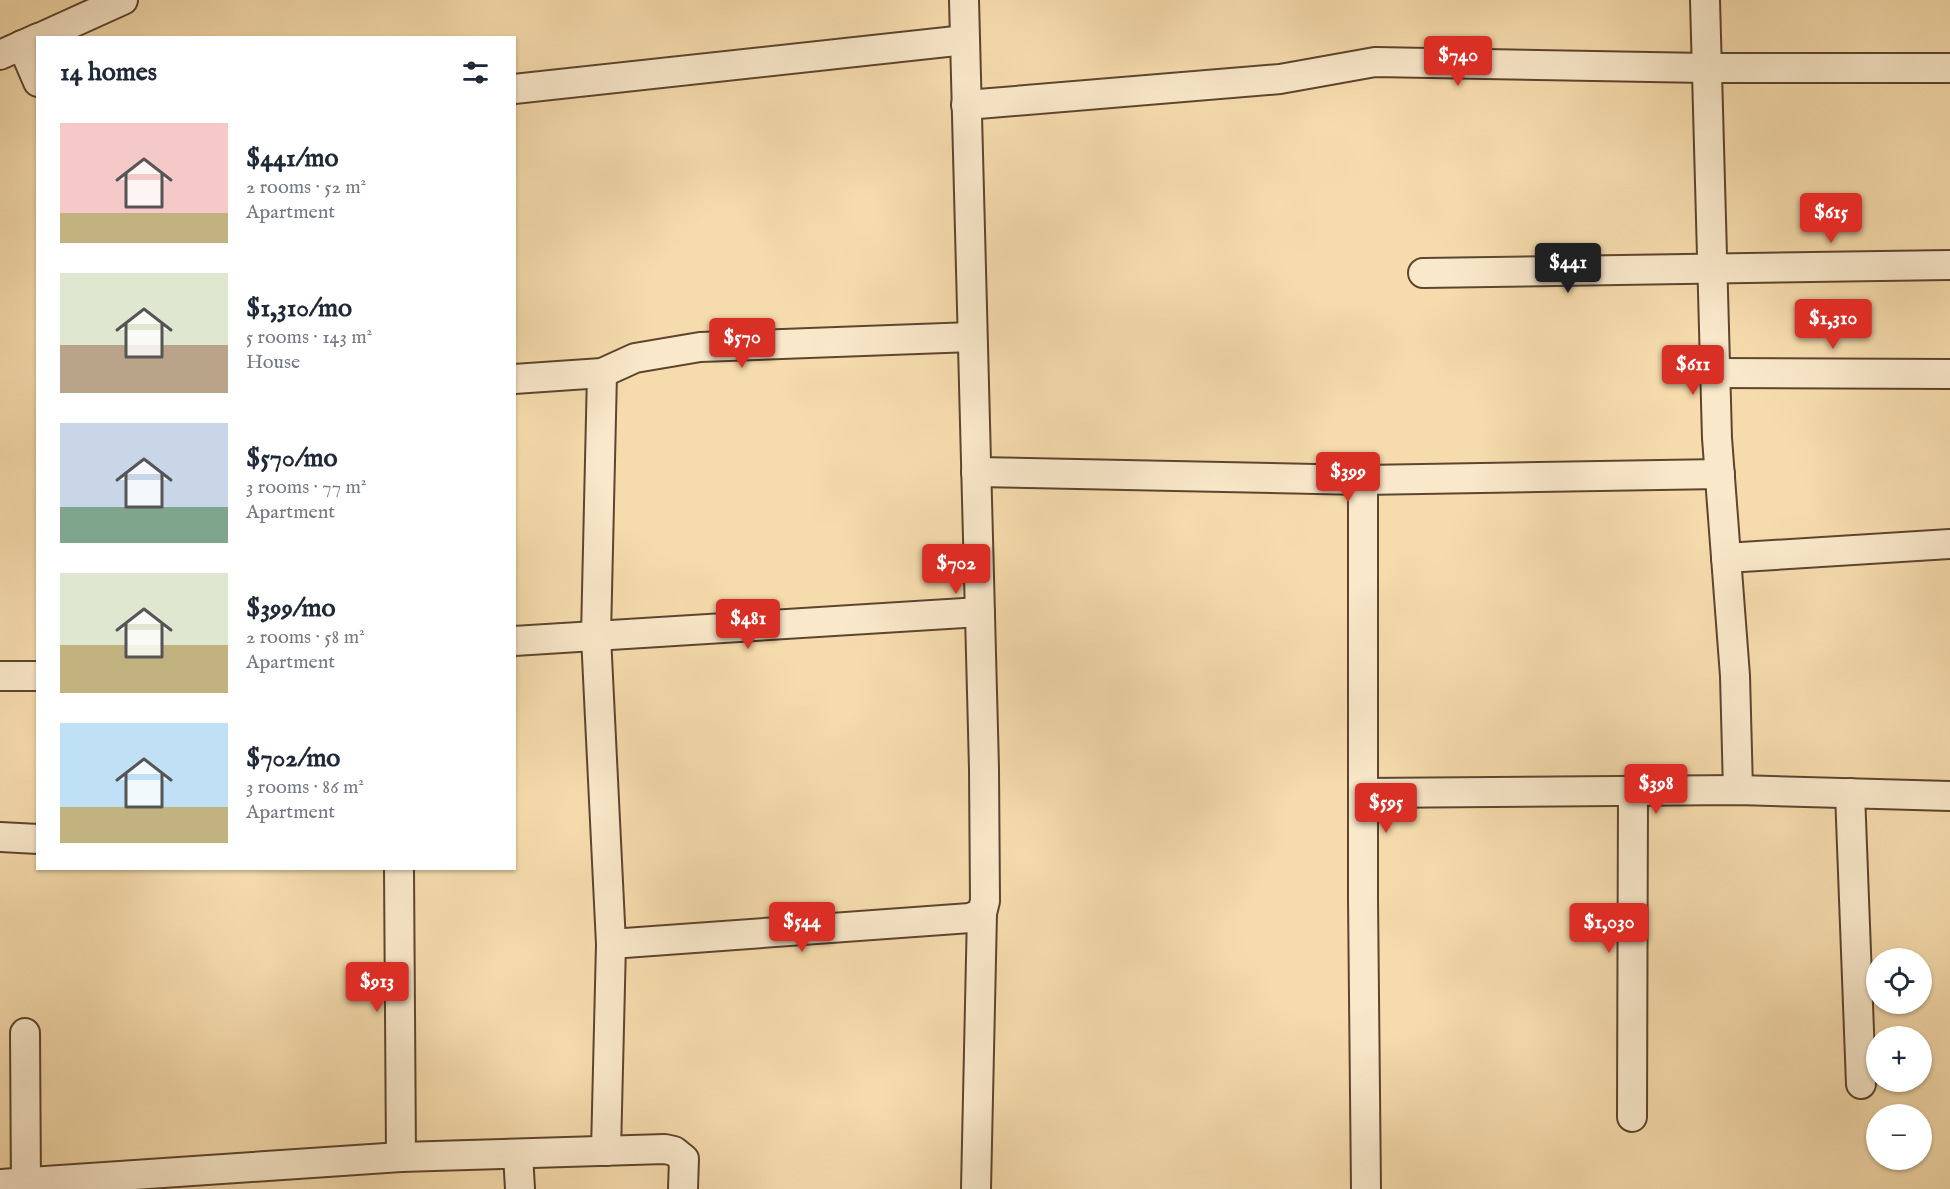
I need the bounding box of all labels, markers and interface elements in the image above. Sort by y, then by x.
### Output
pin: $740 [1422,36,1494,87]
text: $740 [1438,43,1478,68]
text: 14 homes [60,56,157,89]
icon: filters [459,56,492,89]
text: $441/mo [246,142,338,175]
icon: home [108,147,180,219]
text: 2 rooms · 52 m² [246,175,366,200]
pin: $615 [1795,193,1867,244]
text: Apartment [246,200,335,225]
text: $615 [1814,200,1848,225]
pin: $441 [1532,243,1604,294]
text: $441 [1549,250,1587,275]
text: $1,310/mo [246,292,352,325]
icon: home [108,297,180,369]
pin: $1,310 [1784,299,1882,350]
text: $1,310 [1809,306,1857,331]
pin: $570 [706,318,778,369]
text: 5 rooms · 143 m² [246,325,372,350]
text: $570 [723,325,761,350]
pin: $611 [1657,345,1729,396]
text: House [246,350,300,375]
text: $611 [1676,352,1710,377]
text: $570/mo [246,442,338,475]
icon: home [108,447,180,519]
pin: $399 [1312,452,1384,503]
text: $399 [1330,459,1366,484]
text: 3 rooms · 77 m² [246,475,366,500]
text: Apartment [246,500,335,525]
pin: $702 [920,544,992,595]
text: $702 [936,551,976,576]
text: $399/mo [246,592,335,625]
icon: home [108,597,180,669]
pin: $481 [712,599,784,650]
text: $481 [730,606,766,631]
text: 2 rooms · 58 m² [246,625,365,650]
text: Apartment [246,650,335,675]
text: $702/mo [246,742,340,775]
icon: home [108,747,180,819]
pin: $398 [1620,764,1692,815]
text: $398 [1638,771,1674,796]
text: 3 rooms · 86 m² [246,775,364,800]
pin: $595 [1350,783,1422,834]
text: $595 [1369,790,1403,815]
text: Apartment [246,800,335,825]
pin: $544 [766,902,838,953]
pin: $1,030 [1560,903,1658,954]
text: $544 [783,909,821,934]
text: $1,030 [1584,910,1634,935]
map controls [1866,948,1932,1170]
button: locate [1866,948,1932,1014]
pin: $913 [341,962,413,1013]
text: $913 [360,969,394,994]
button: + [1866,1026,1932,1092]
button: − [1866,1104,1932,1170]

